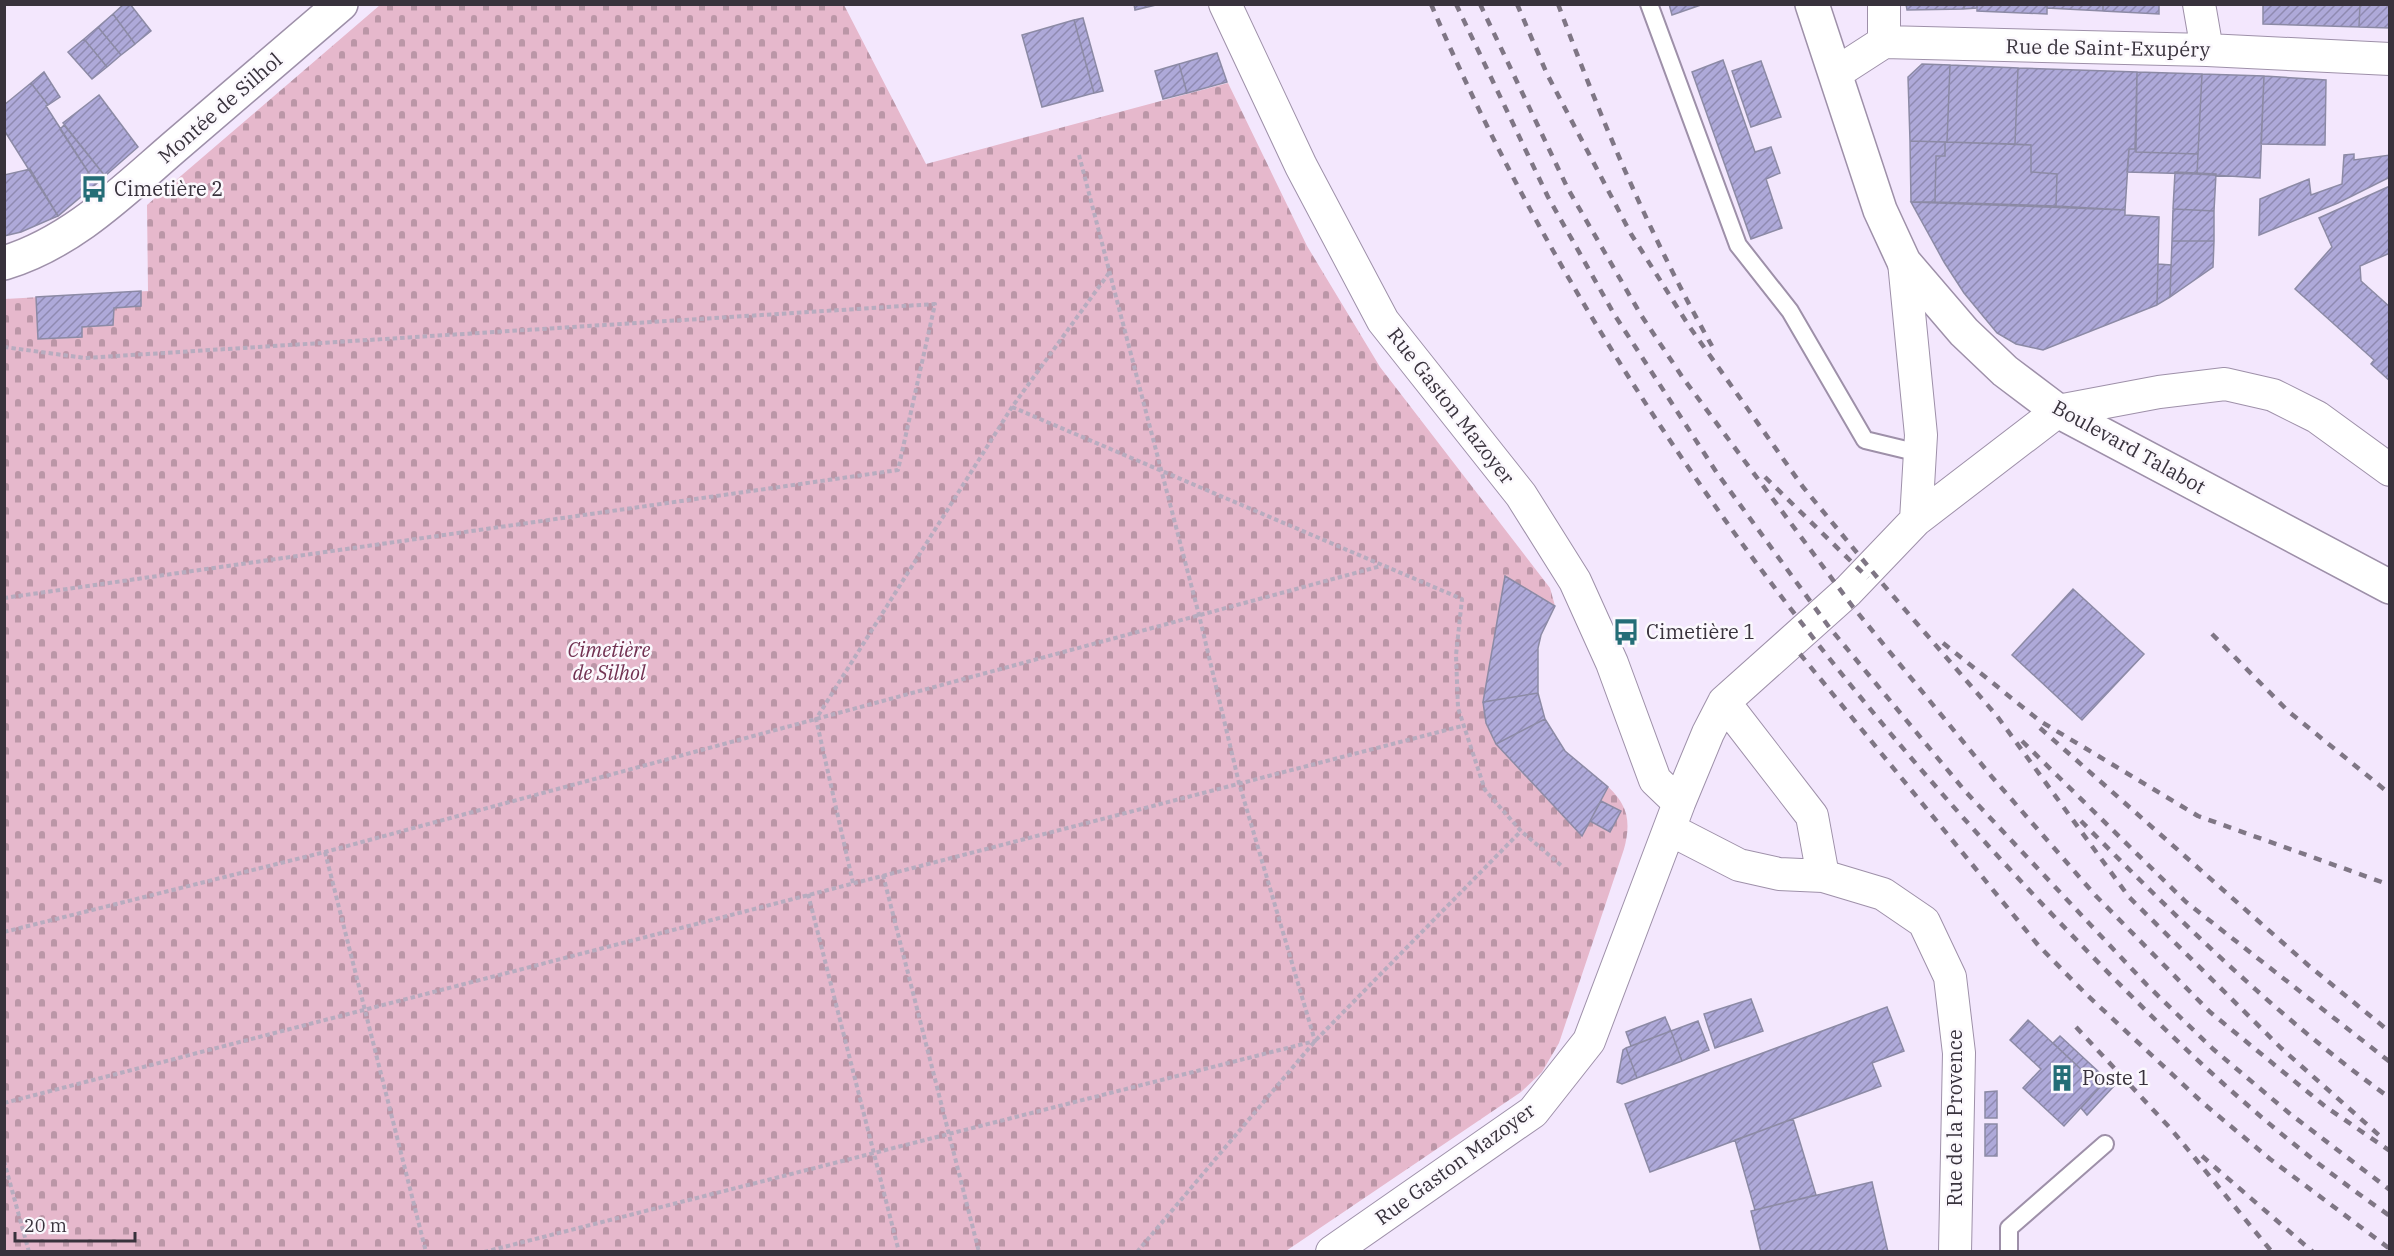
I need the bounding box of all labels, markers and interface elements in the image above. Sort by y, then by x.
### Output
street label: Rue de Saint-Exupéry [2005,32,2211,63]
street label: Montée de Silhol [152,46,287,169]
bus stop icon: Cimetière 2 [79,174,109,204]
place label: Cimetière 2 [114,175,223,202]
street label: Rue Gaston Mazoyer [1382,322,1521,490]
street label: Boulevard Talabot [2048,393,2211,500]
bus stop icon: Cimetière 1 [1611,617,1641,647]
place label: Cimetière 1 [1646,618,1755,645]
park label: Cimetière de Silhol [567,636,651,686]
street label: Rue de la Provence [1941,1029,1968,1207]
building icon: Poste 1 [2047,1063,2077,1093]
place label: Poste 1 [2082,1064,2149,1091]
street label: Rue Gaston Mazoyer [1369,1096,1540,1231]
scale bar [15,1205,135,1243]
text: 20 m [24,1214,67,1237]

